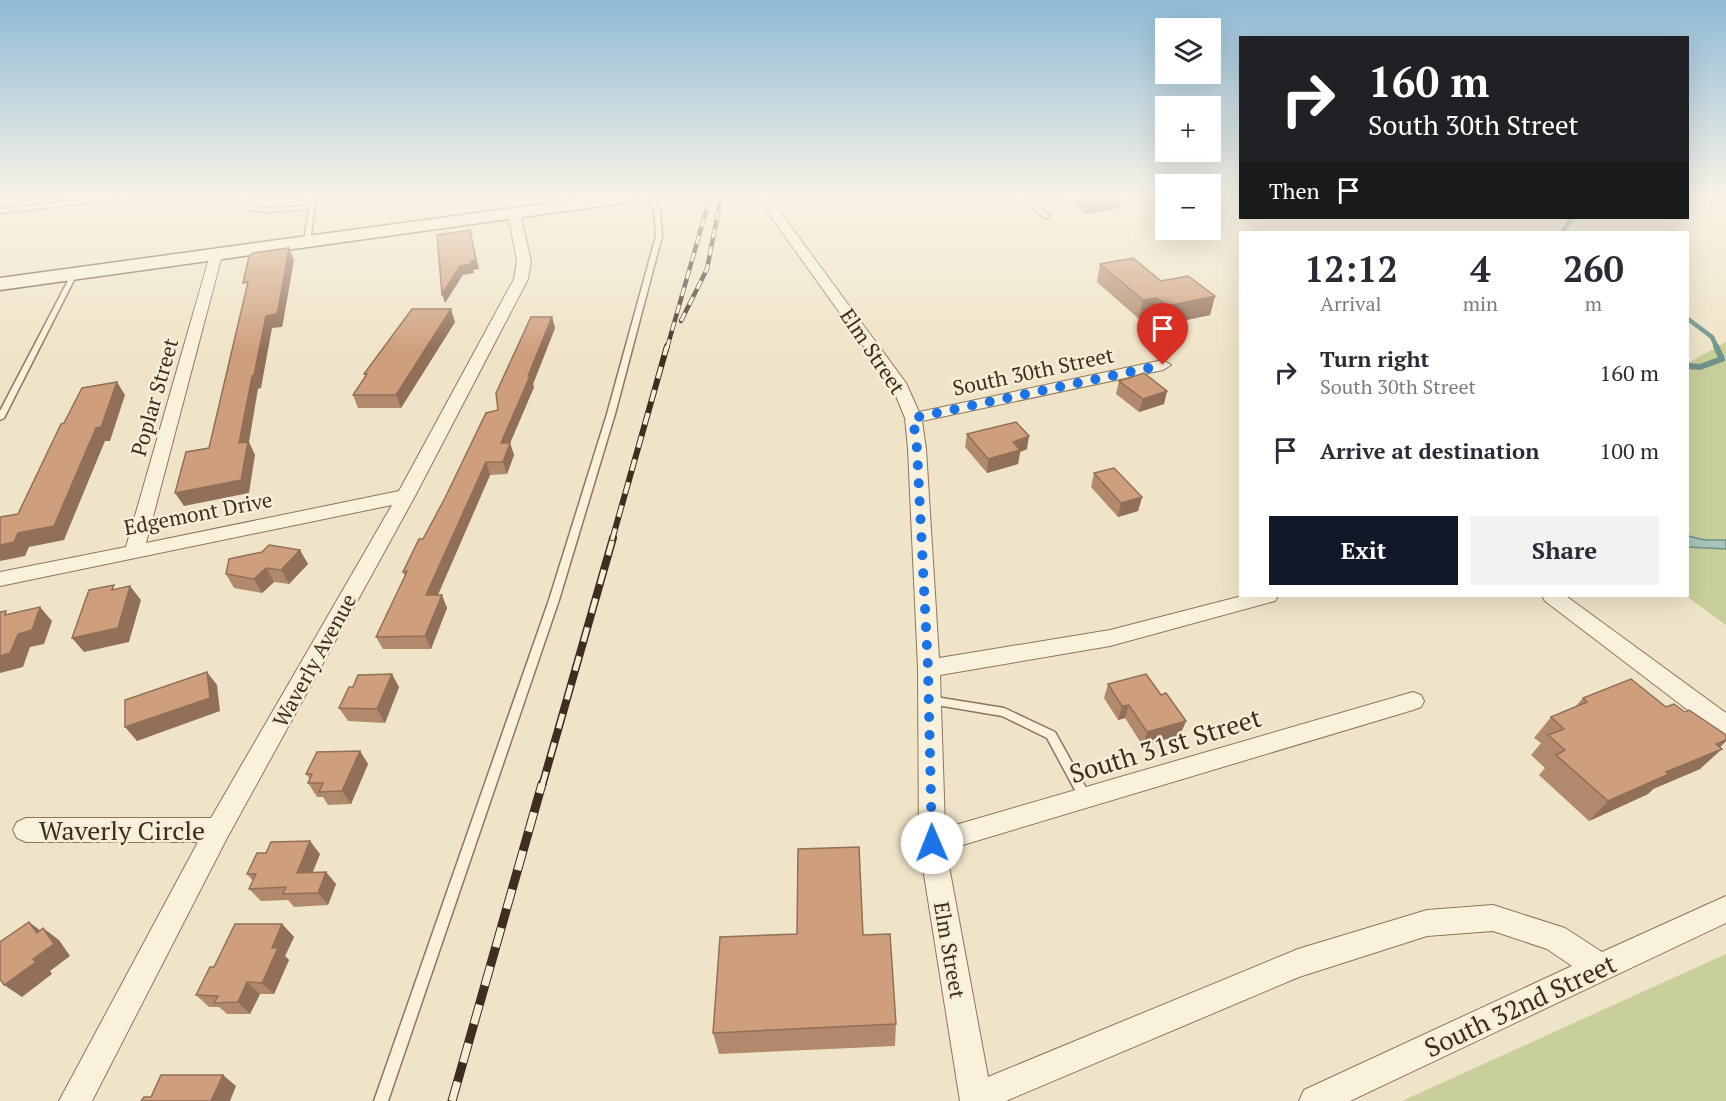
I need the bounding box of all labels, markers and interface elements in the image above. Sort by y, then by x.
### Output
map controls [1155,18,1221,240]
button: layers [1155,18,1221,84]
text: 160 m [1368,53,1489,109]
icon: right [1269,60,1347,138]
button: + [1155,96,1221,162]
text: South 30th Street [1368,107,1579,143]
button: − [1155,174,1221,240]
icon: arrive [1332,174,1365,207]
text: Then [1269,176,1320,205]
text: 12:12 [1304,245,1398,292]
text: 4 [1470,245,1491,292]
text: 260 [1563,245,1624,292]
text: Arrival [1320,290,1382,317]
text: min [1463,290,1498,317]
text: m [1585,290,1602,317]
street label: Elm Street [834,303,912,400]
pin [1137,303,1188,365]
icon: arrive [1146,312,1179,345]
street label: Poplar Street [124,335,184,459]
street label: South 30th Street [950,340,1116,402]
text: Turn right [1320,344,1429,373]
icon: right [1269,356,1302,389]
text: 160 m [1599,358,1659,387]
text: South 30th Street [1320,373,1476,400]
icon: arrive [1269,434,1302,467]
text: Arrive at destination [1320,436,1539,465]
text: 100 m [1599,436,1659,465]
street label: Edgemont Drive [121,485,275,541]
button: Exit [1269,516,1458,585]
button: Share [1470,516,1659,585]
street label: Waverly Avenue [266,588,362,732]
street label: South 31st Street [1065,700,1265,790]
position arrow [900,811,964,875]
street label: Waverly Circle [39,813,205,847]
street label: Elm Street [928,899,972,1001]
street label: South 32nd Street [1419,946,1622,1064]

